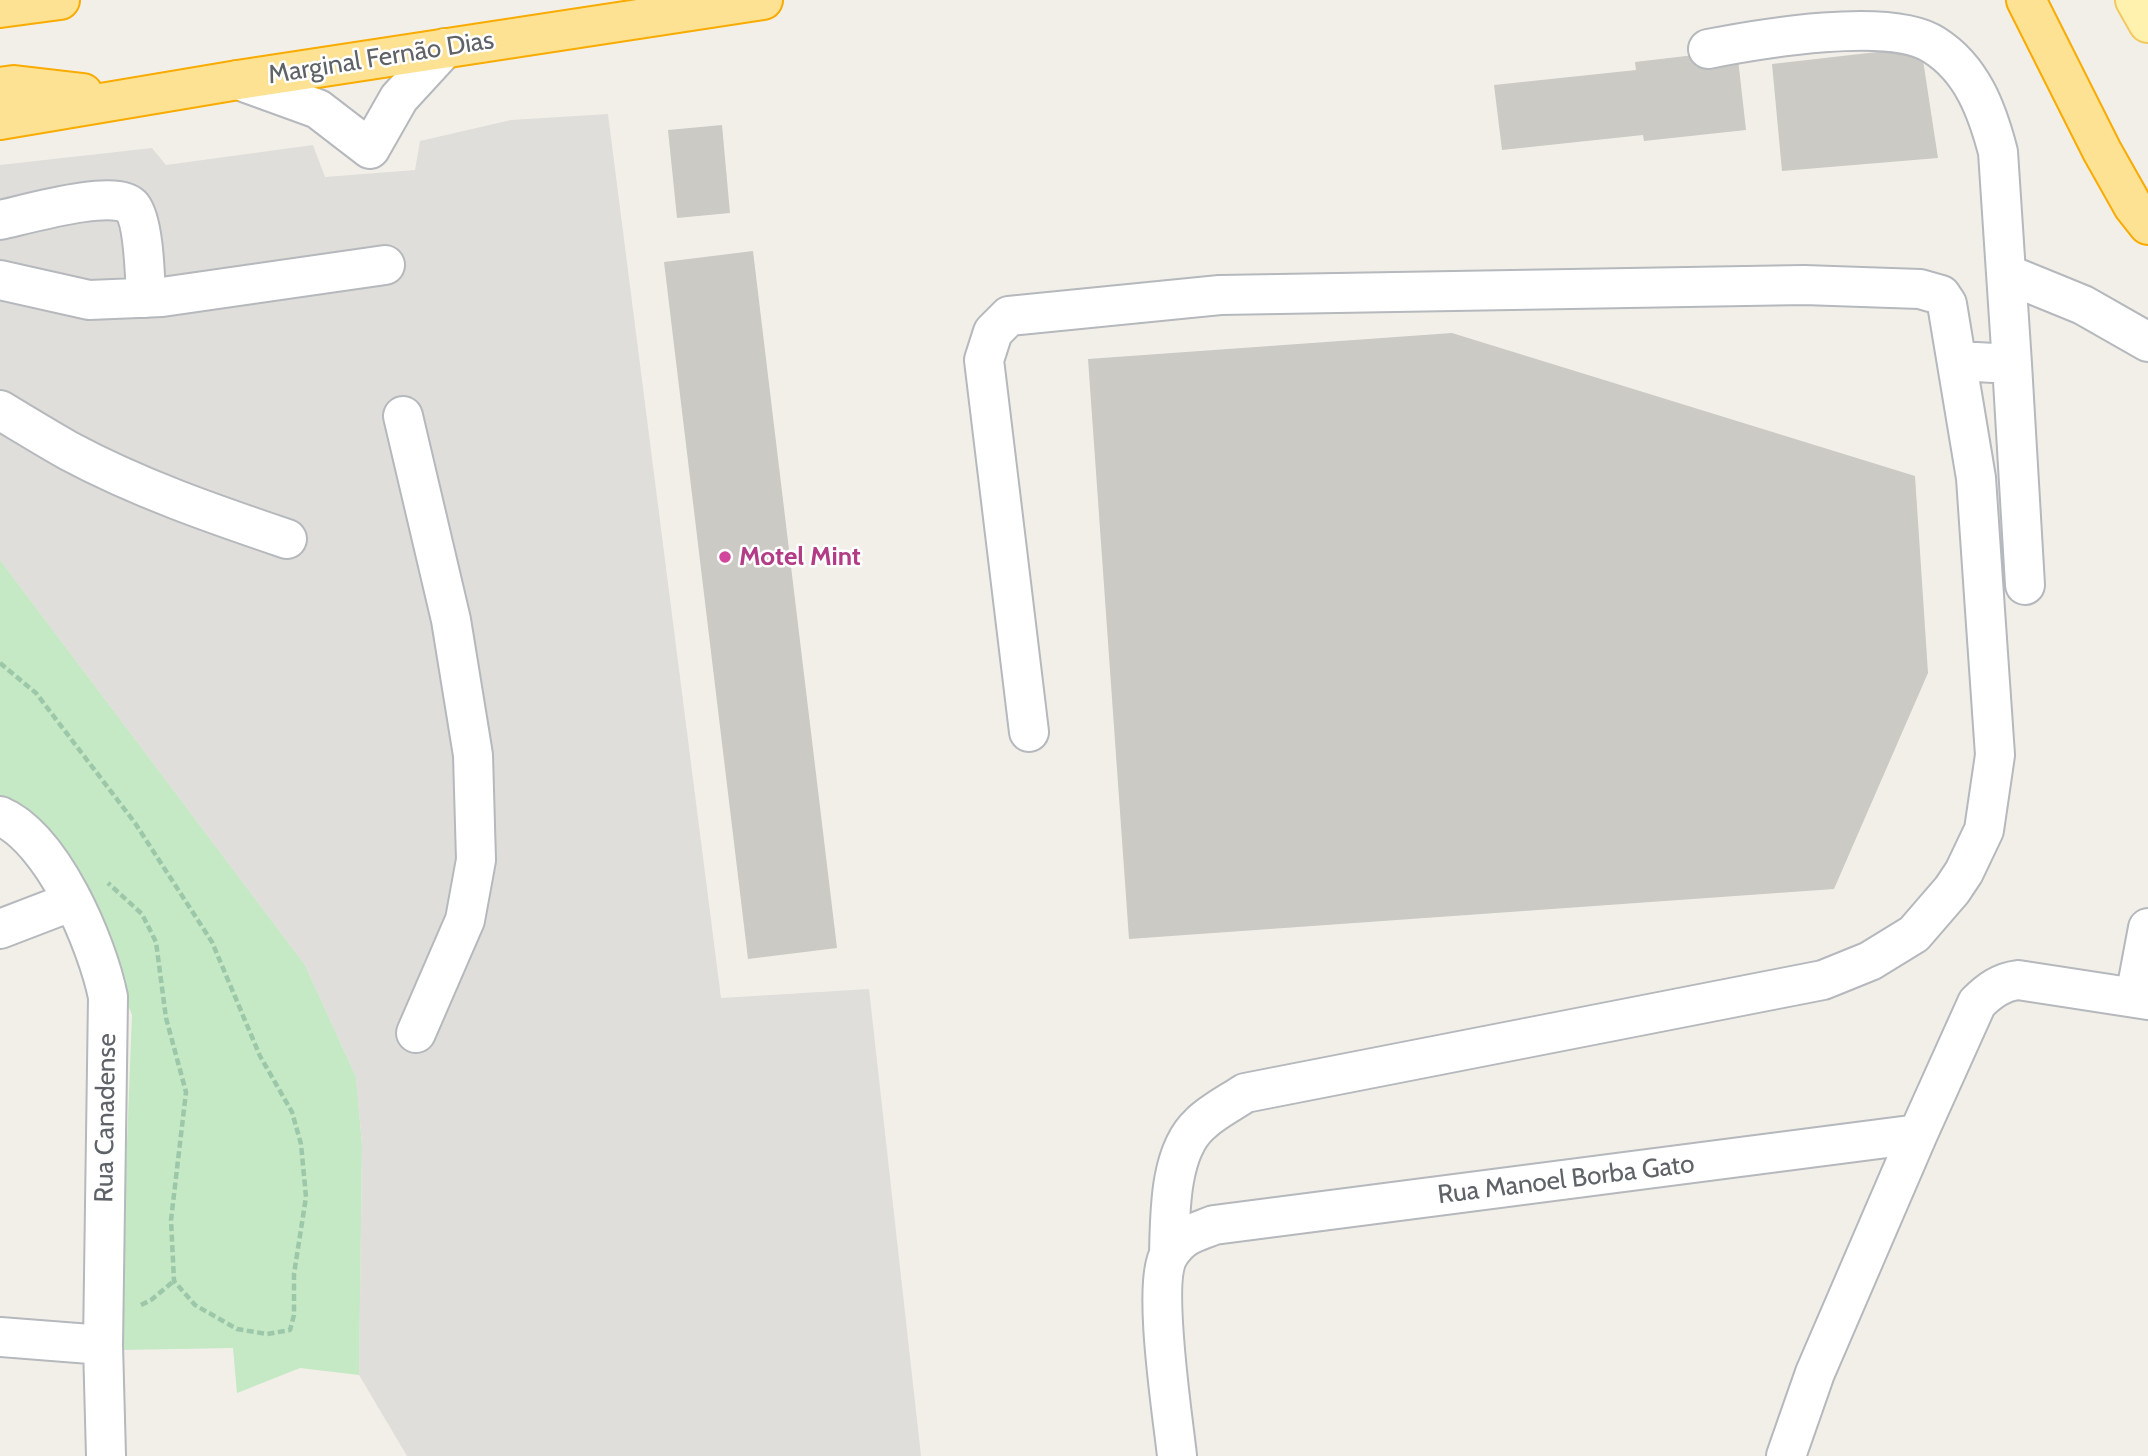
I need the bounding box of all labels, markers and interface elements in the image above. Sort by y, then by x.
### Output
street label: Marginal Fernão Dias [266,25,496,91]
place label: Motel Mint [739,541,861,573]
marker: Motel Mint [717,549,733,565]
street label: Rua Canadense [89,1033,123,1203]
street label: Rua Manoel Borba Gato [1436,1149,1696,1211]

